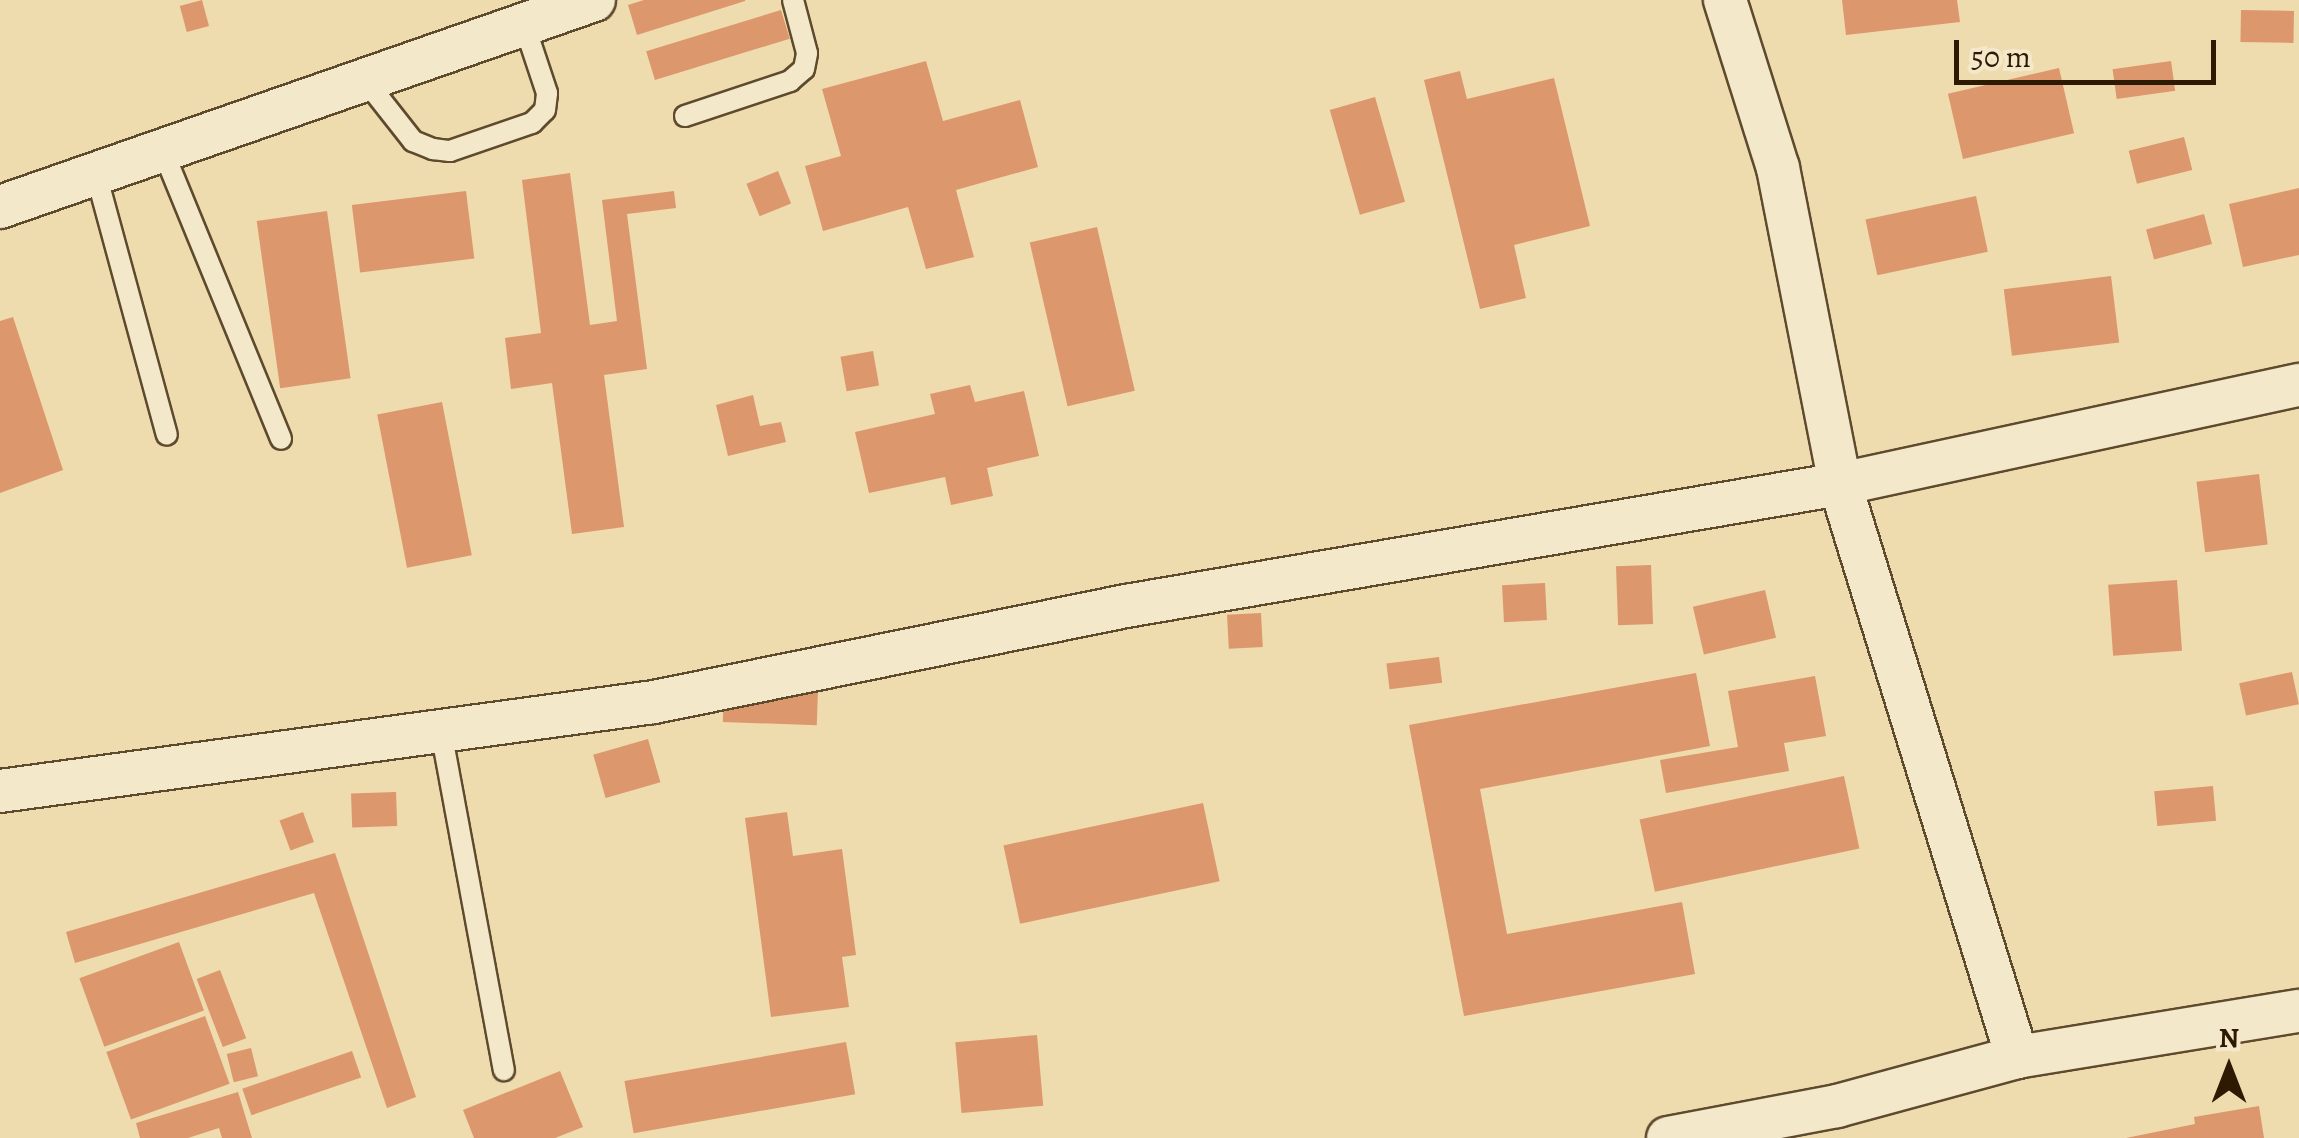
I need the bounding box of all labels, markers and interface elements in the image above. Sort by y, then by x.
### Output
scale bar [1959,20,2222,82]
text: 50 m [1971,37,2031,77]
north arrow [2179,1018,2279,1118]
text: N [2219,1019,2239,1057]

